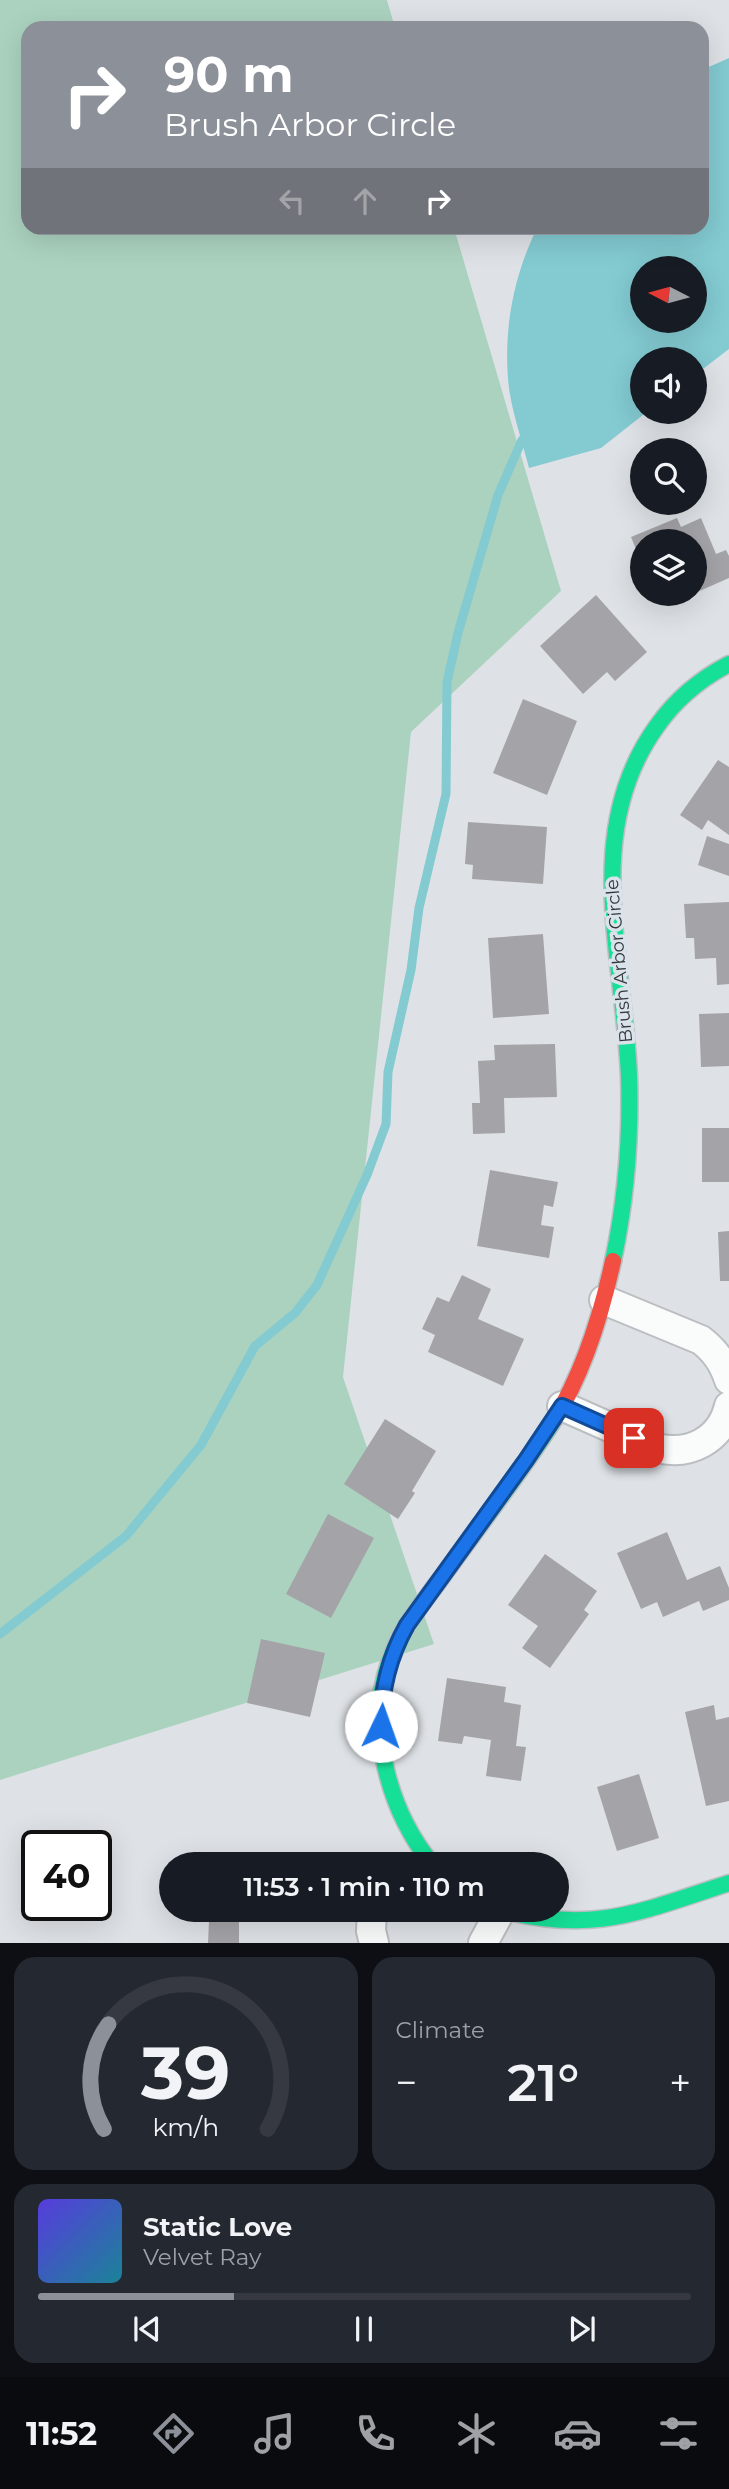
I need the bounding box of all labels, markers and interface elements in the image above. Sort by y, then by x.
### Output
text: 90 m [164,45,294,104]
icon: right [49,49,140,140]
text: Brush Arbor Circle [164,105,456,144]
icon: left [273,182,311,220]
icon: ahead [346,182,384,220]
icon: right [419,182,457,220]
north arrow [630,256,707,332]
map controls [630,256,707,606]
button: sound [630,347,707,424]
button: search [630,438,707,515]
button: layers [630,529,707,606]
street label: Brush Arbor Circle [601,878,637,1044]
pin [604,1408,664,1468]
icon: arrive [615,1419,653,1457]
position arrow [344,1689,418,1763]
speed limit sign: 40 [21,1830,112,1921]
text: 11:53 · 1 min · 110 m [243,1871,485,1903]
text: Climate [396,2016,485,2044]
text: 39 [140,2030,230,2118]
text: 21° [507,2051,579,2114]
text: − [396,2059,417,2106]
text: + [669,2059,691,2106]
text: km/h [152,2112,219,2142]
text: Static Love [143,2211,292,2243]
text: Velvet Ray [143,2243,261,2271]
icon: previous [128,2310,166,2348]
icon: pause [345,2310,383,2348]
icon: next [563,2310,601,2348]
icon: directions [149,2409,198,2458]
icon: music [250,2409,299,2458]
icon: phone [351,2409,400,2458]
icon: climate [452,2409,501,2458]
icon: car [553,2409,602,2458]
icon: filters [654,2409,703,2458]
text: 11:52 [26,2414,97,2453]

